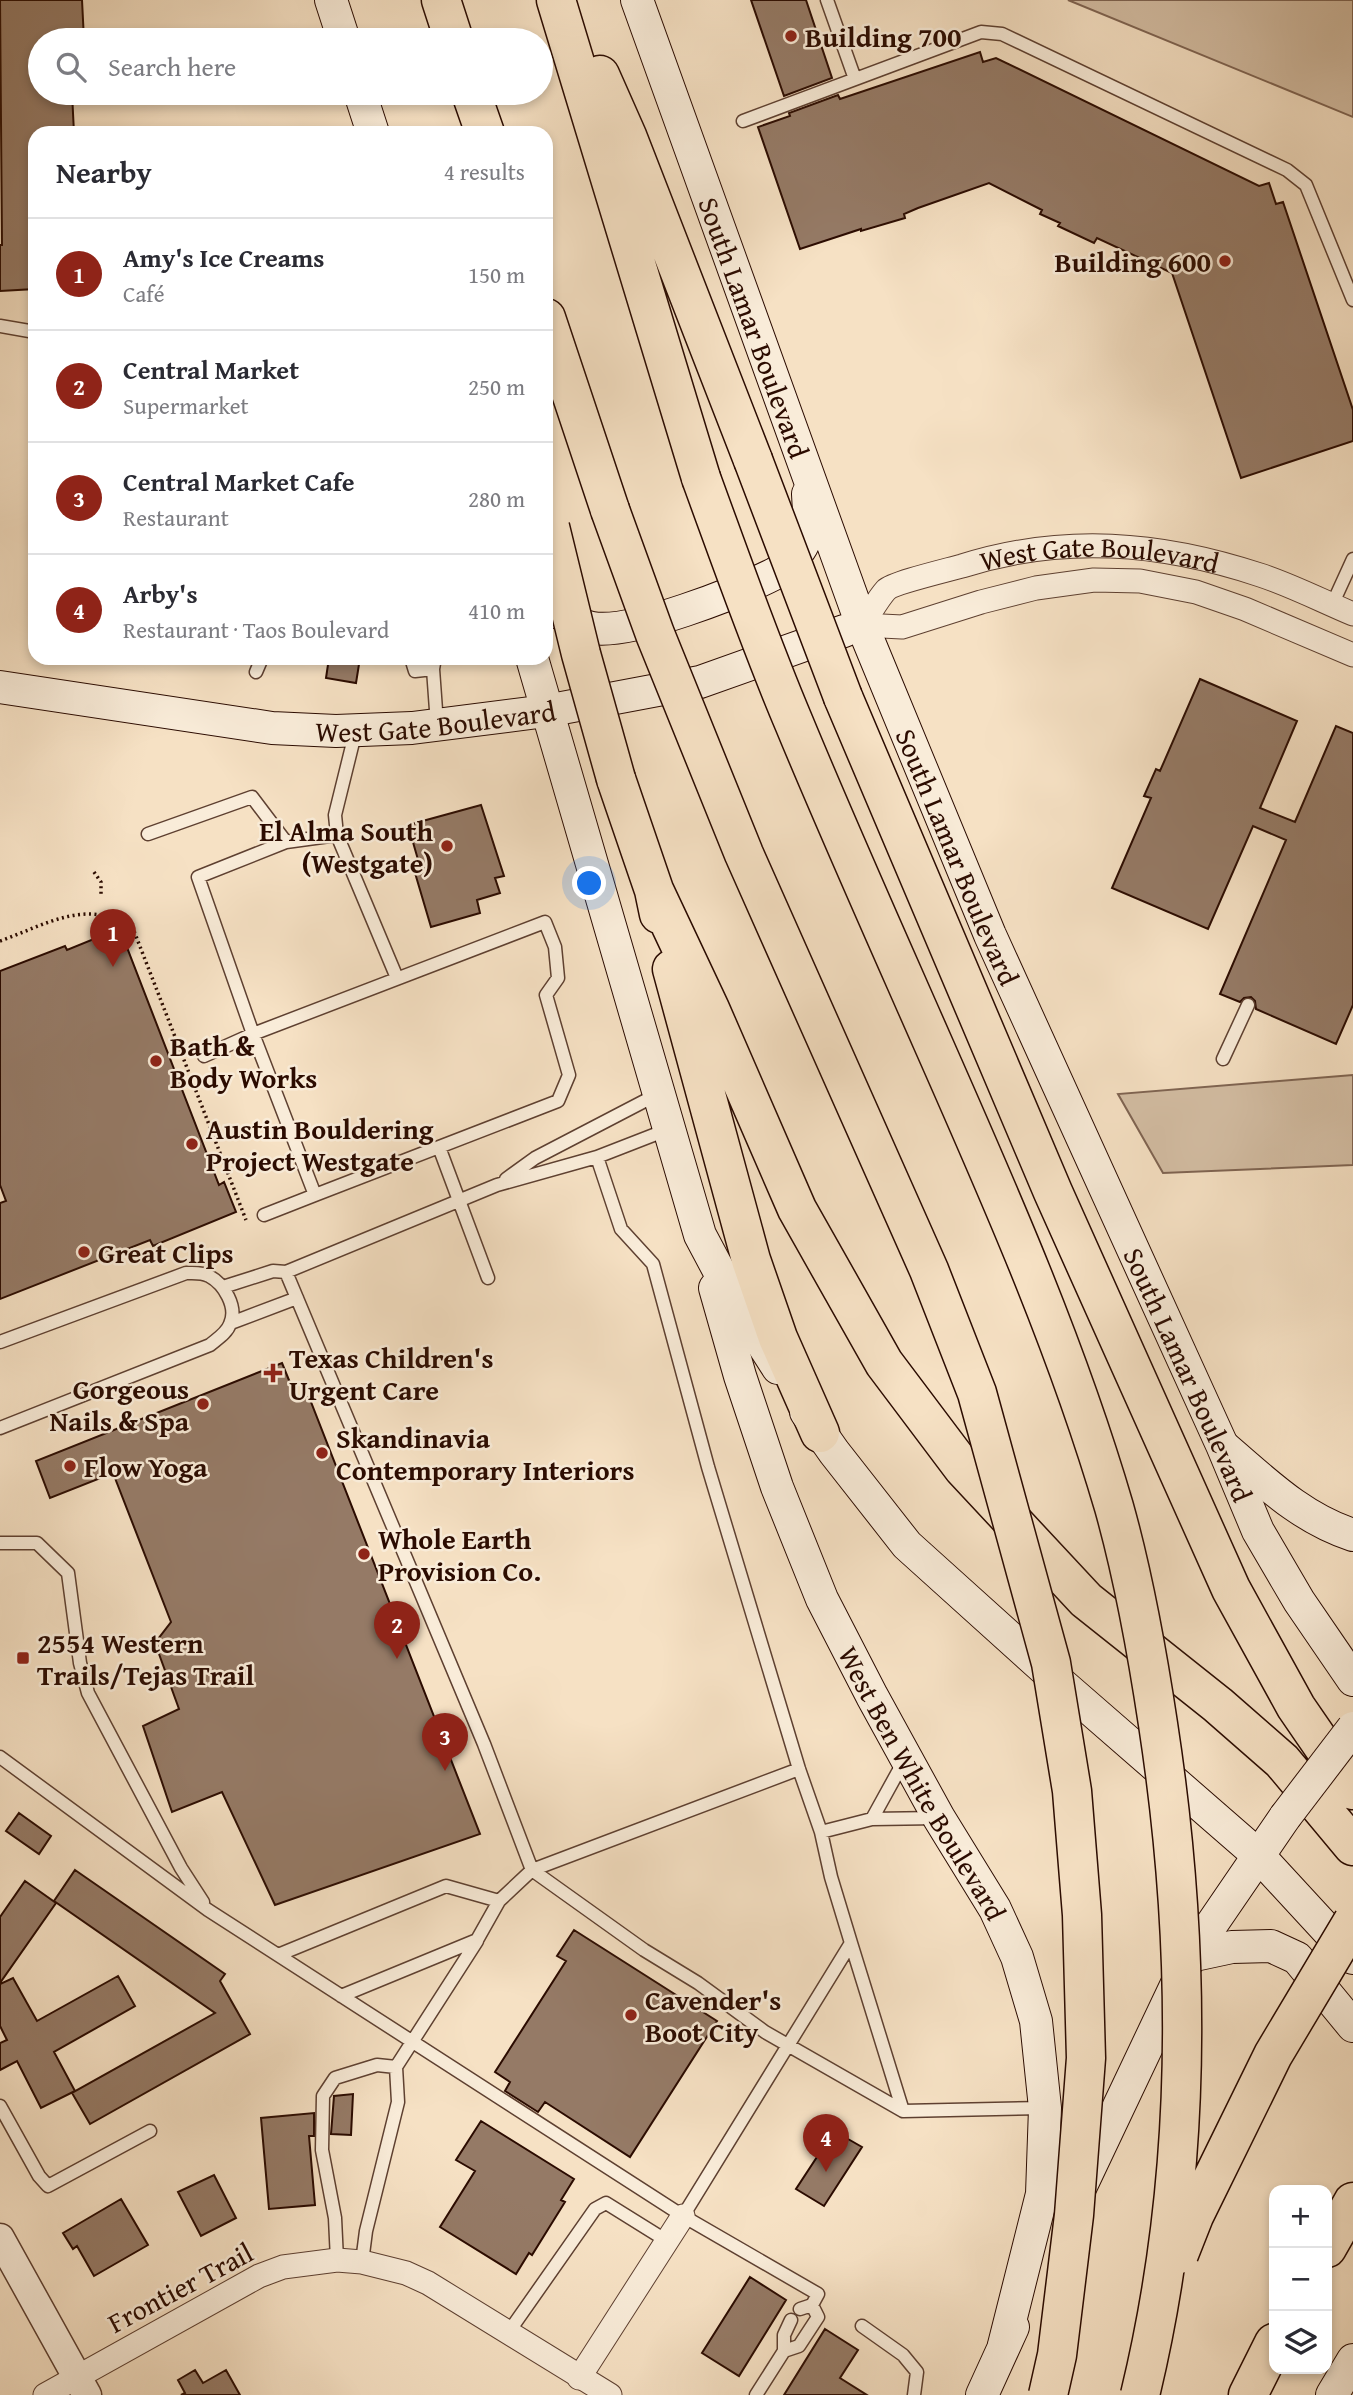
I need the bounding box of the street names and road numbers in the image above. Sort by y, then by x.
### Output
street label: South Lamar Boulevard [689,191,821,464]
street label: West Gate Boulevard [975,525,1224,583]
street label: West Gate Boulevard [314,689,559,752]
street label: South Lamar Boulevard [886,722,1031,992]
street label: South Lamar Boulevard [1114,1240,1264,1508]
street label: West Ben White Boulevard [829,1638,1018,1926]
street label: Frontier Trail [100,2231,260,2342]

